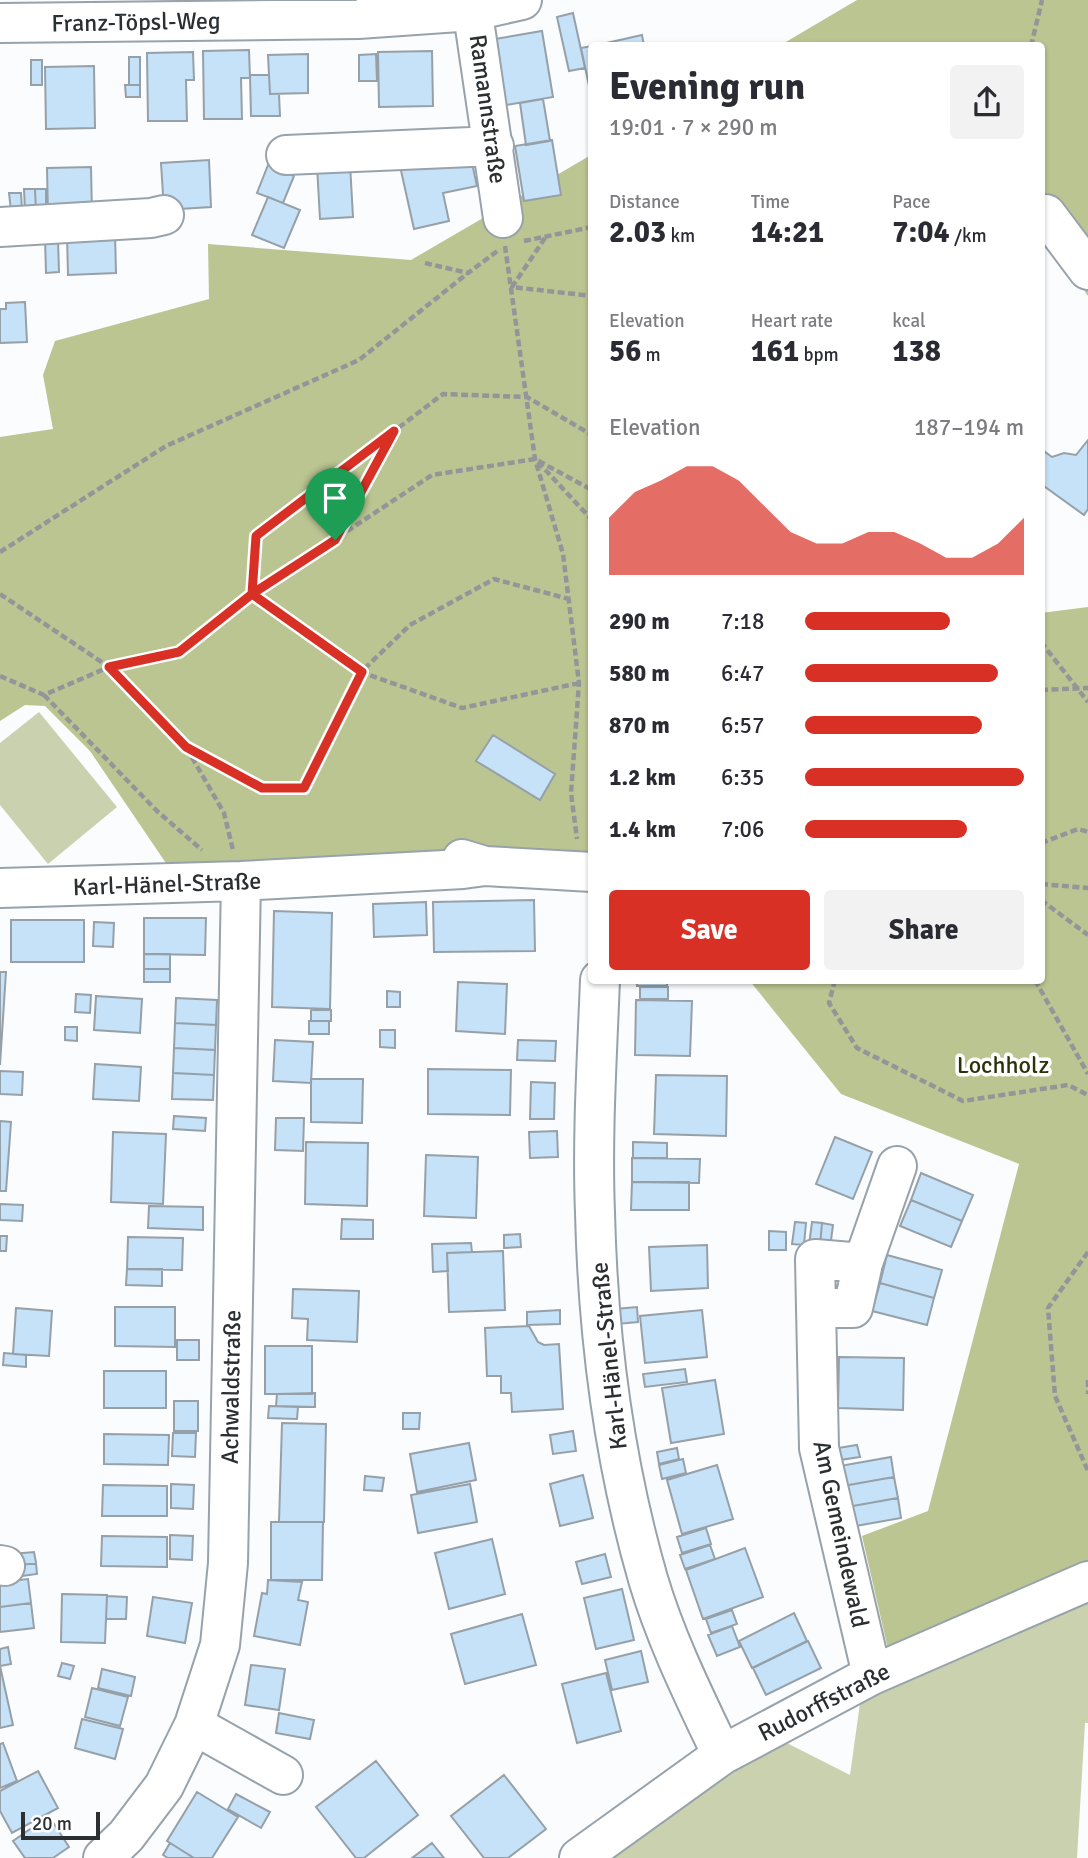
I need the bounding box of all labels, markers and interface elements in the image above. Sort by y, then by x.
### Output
street label: Franz-Töpsl-Weg [51,6,221,38]
street label: Ramannstraße [463,32,513,186]
text: Evening run [609,63,805,110]
button: share [950,65,1024,139]
text: 19:01 · 7 × 290 m [609,113,778,142]
text: Distance [609,190,680,214]
text: Time [751,190,790,214]
text: Pace [892,190,931,214]
text: 2.03 [609,214,666,251]
text: 14:21 [751,214,824,251]
text: 7:04 [892,214,950,251]
text: km [666,224,695,248]
text: /km [950,224,987,248]
text: Elevation [609,309,685,333]
text: Heart rate [751,309,833,333]
text: kcal [892,309,926,333]
text: 56 [609,333,641,370]
text: 161 [751,333,799,370]
text: 138 [892,333,941,370]
text: m [641,343,661,367]
text: bpm [799,343,839,367]
text: Elevation [609,413,701,442]
text: 187–194 m [914,413,1024,442]
pin [305,468,365,540]
icon: arrive [316,479,354,517]
text: 290 m [609,607,670,636]
text: 7:18 [721,607,764,636]
text: 580 m [609,659,670,688]
text: 6:47 [721,659,764,688]
text: 870 m [609,711,670,740]
text: 6:57 [721,711,764,740]
text: 1.2 km [609,763,676,792]
text: 6:35 [721,763,764,792]
text: 1.4 km [609,815,676,844]
text: 7:06 [721,815,764,844]
street label: Karl-Hänel-Straße [72,866,262,902]
button: Save [609,890,810,970]
button: Share [824,890,1024,970]
park label: Lochholz [957,1050,1049,1080]
street label: Karl-Hänel-Straße [584,1261,634,1451]
street label: Achwaldstraße [215,1310,247,1464]
street label: Am Gemeindewald [807,1438,875,1630]
street label: Rudorffstraße [753,1656,895,1748]
scale bar [21,1809,100,1841]
text: 20 m [32,1812,72,1836]

